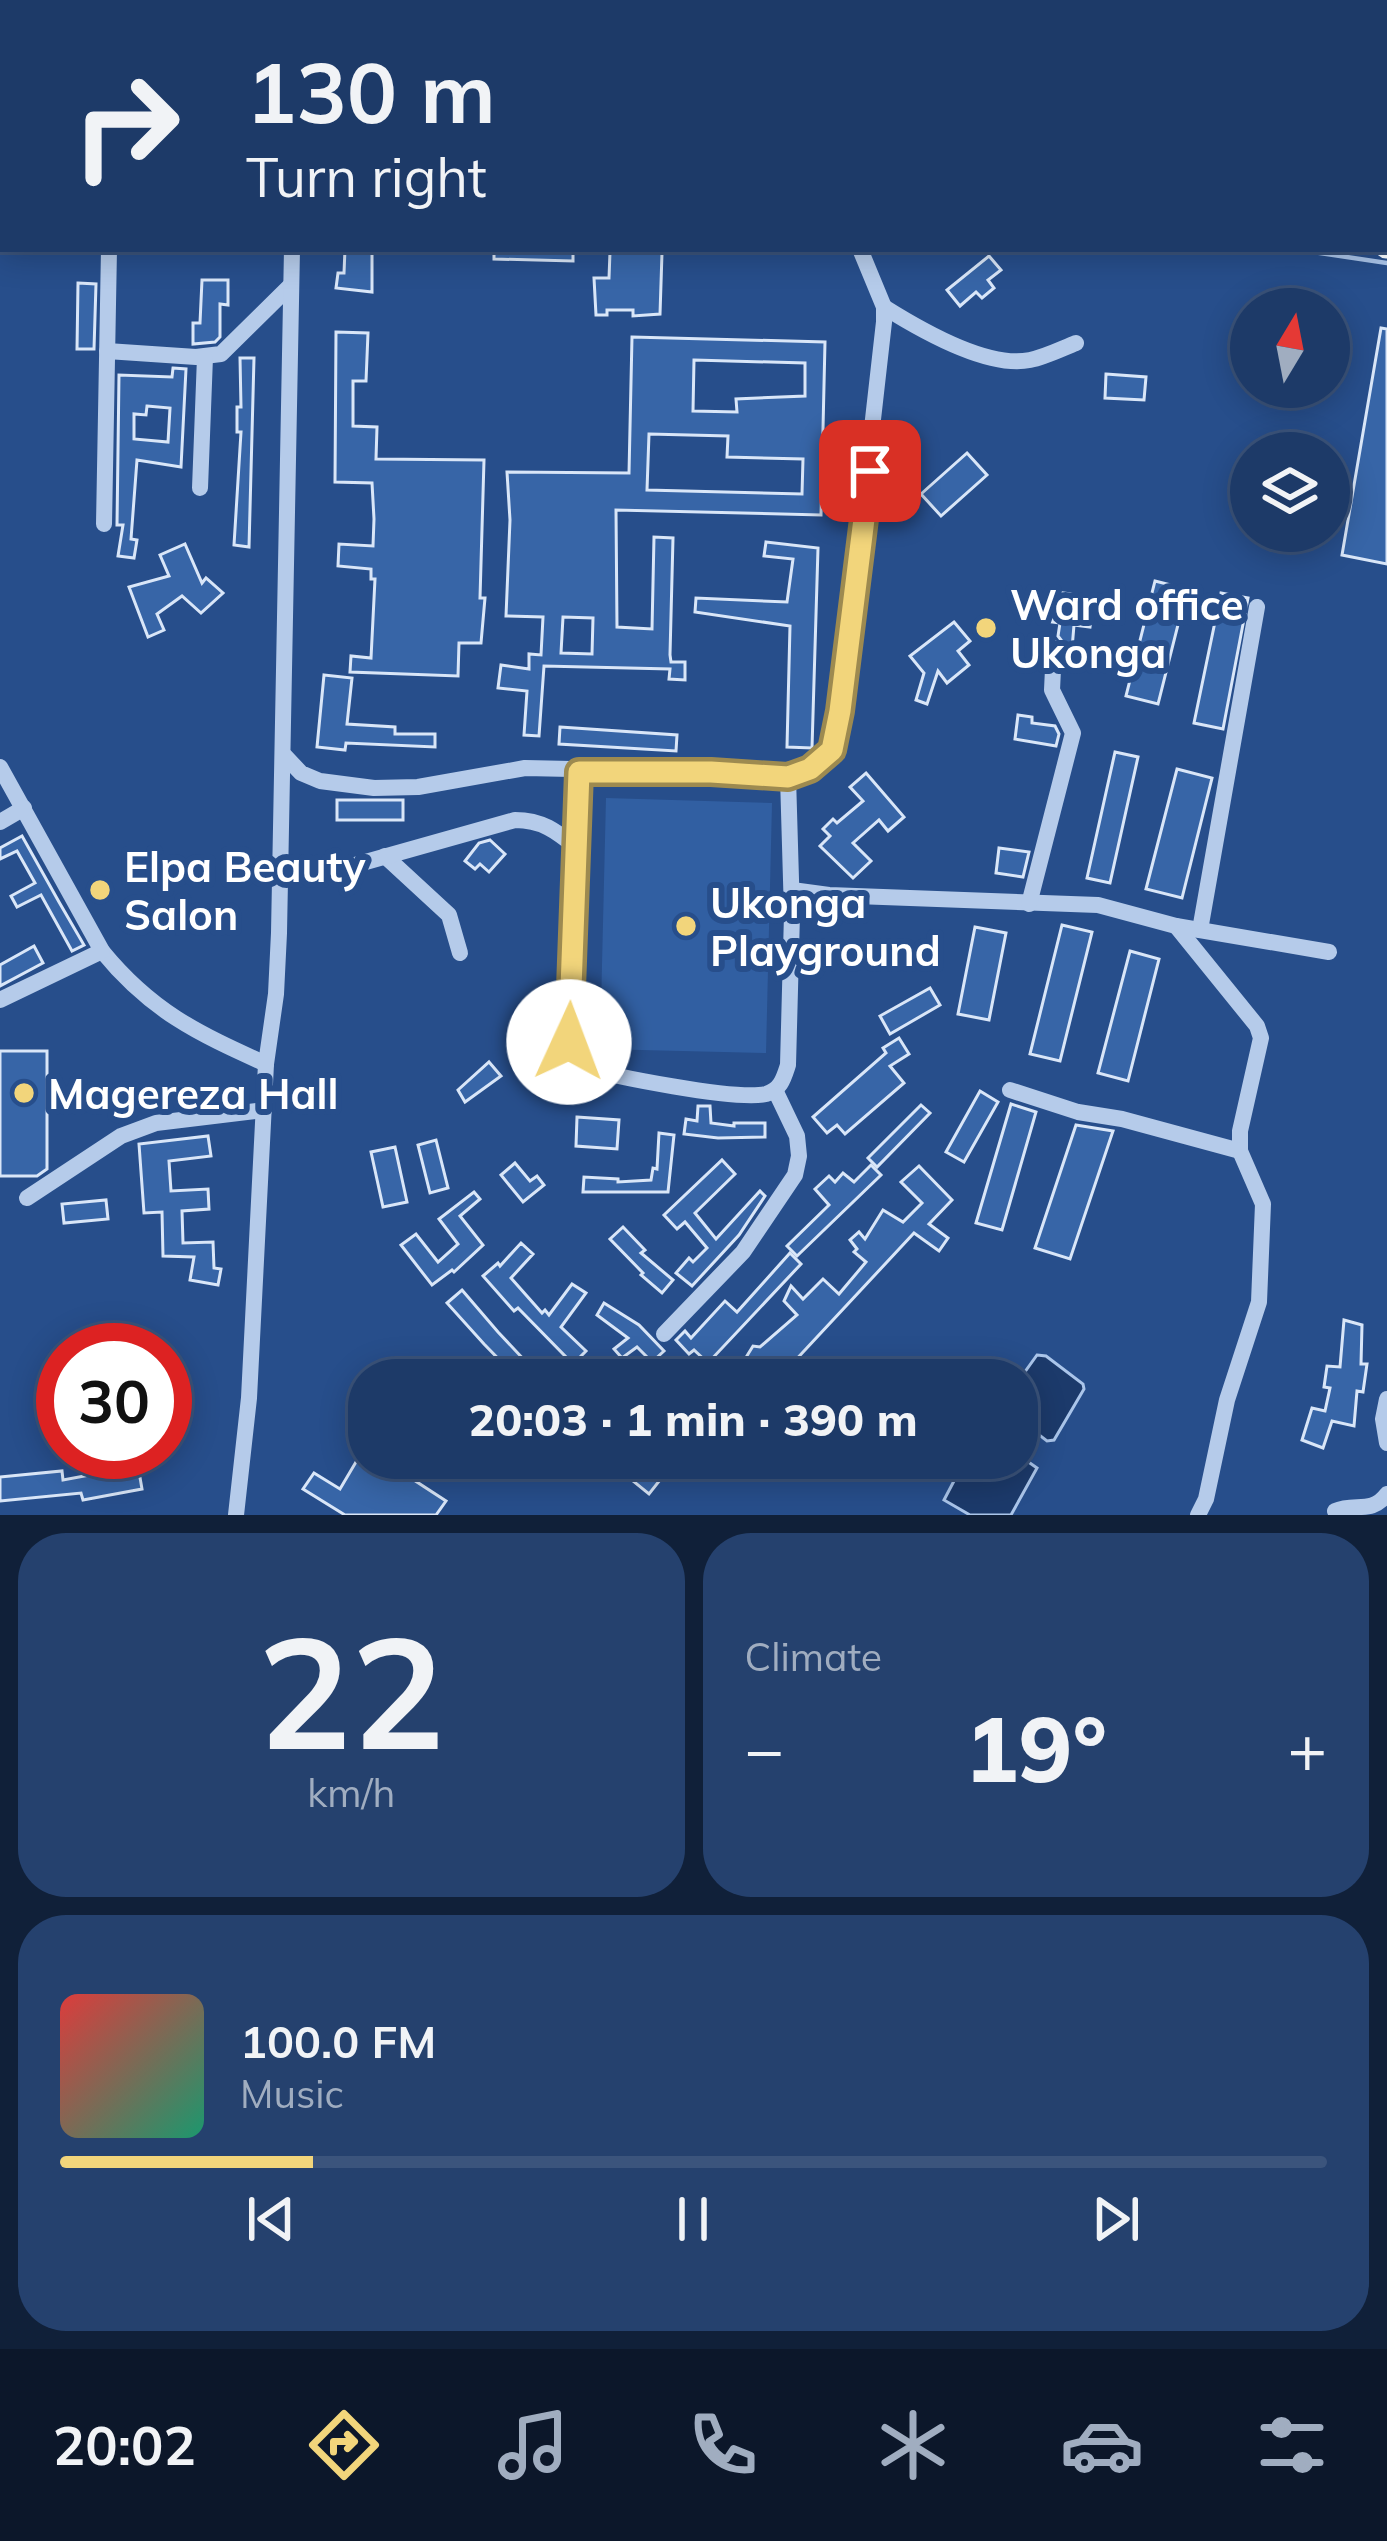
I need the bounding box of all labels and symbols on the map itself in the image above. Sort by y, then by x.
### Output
north arrow [1230,288,1350,408]
pin [819,420,921,522]
place label: Ward office Ukonga [1010,578,1244,679]
marker: Ward office Ukonga [973,615,999,641]
place label: Elpa Beauty Salon [124,840,366,941]
place label: Ukonga Playground [710,876,941,977]
marker: Elpa Beauty Salon [87,877,113,903]
marker: Ukonga Playground [673,913,699,939]
position arrow [506,979,632,1105]
place label: Magereza Hall [48,1067,339,1120]
marker: Magereza Hall [11,1080,37,1106]
speed limit sign: 30 [36,1323,192,1479]

